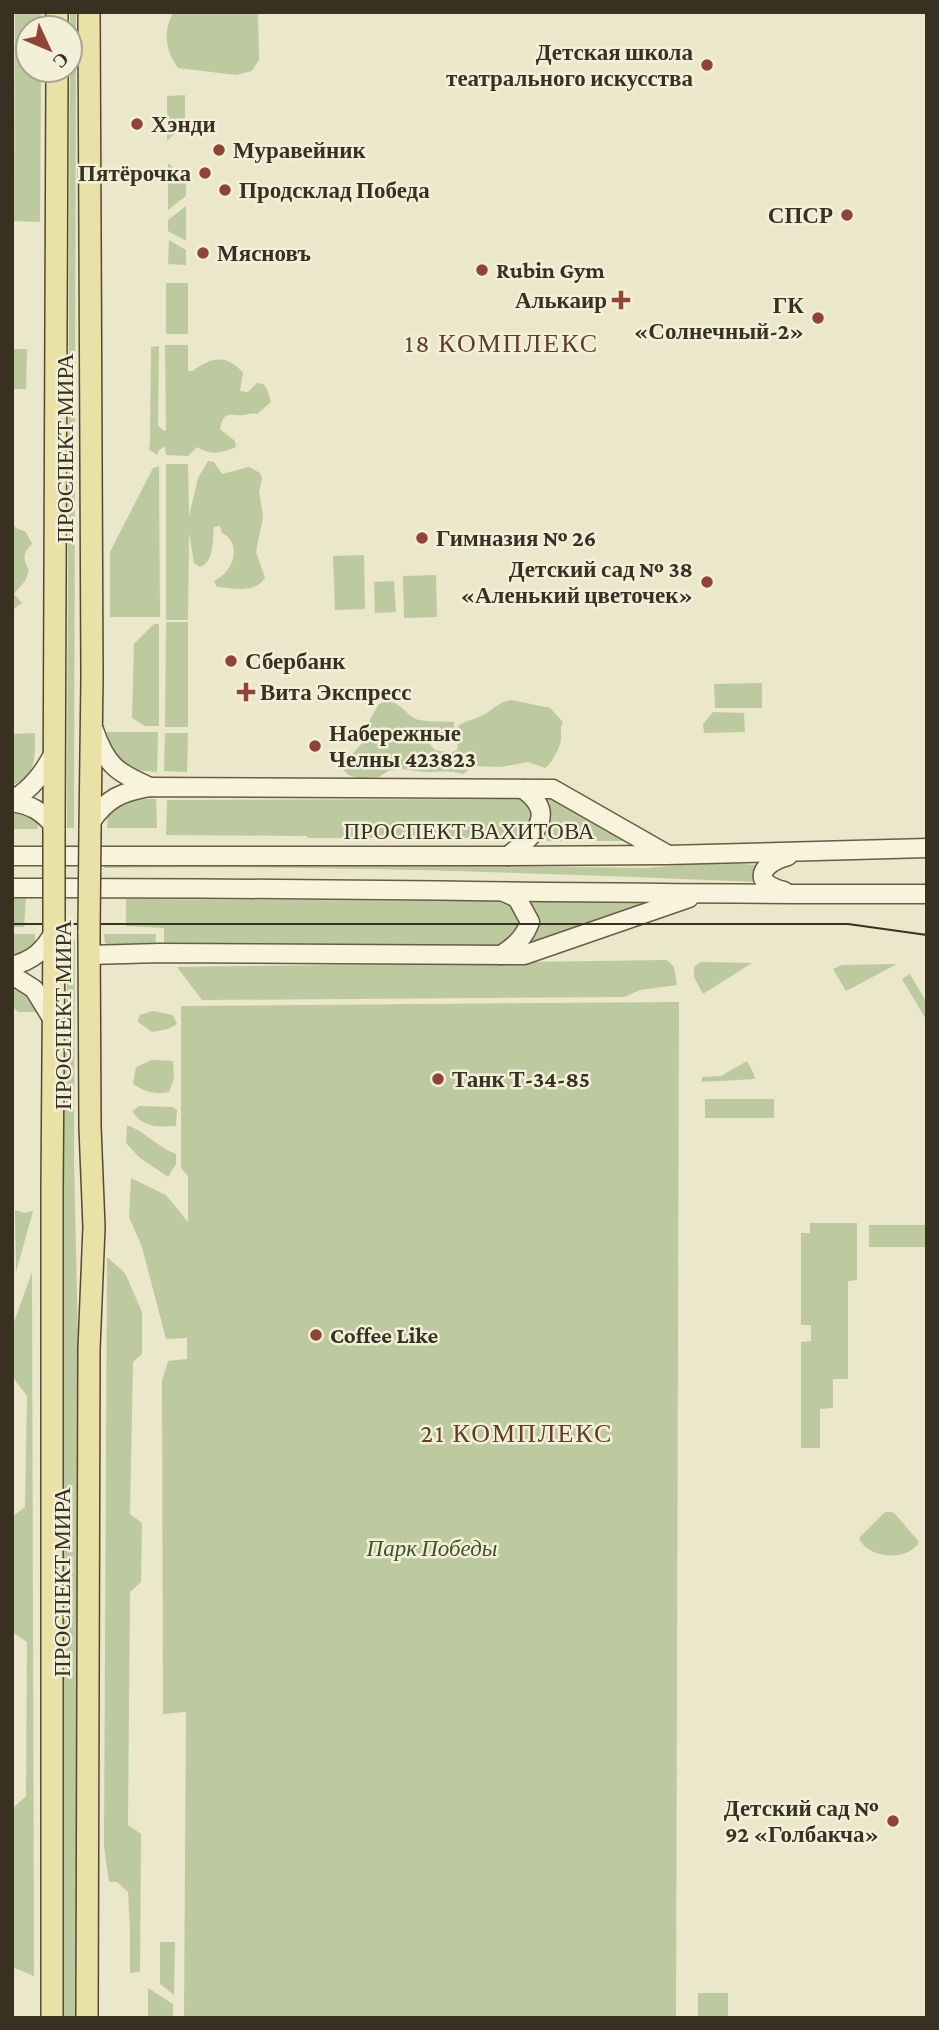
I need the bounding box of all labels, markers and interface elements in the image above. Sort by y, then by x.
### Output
north arrow [14,14,84,84]
place label: Детская школа театрального искусства [446,39,693,91]
text: С [49,48,73,73]
marker: Детская школа театрального искусства [699,57,715,73]
place label: Хэнди [151,111,216,137]
marker: Хэнди [129,116,145,132]
place label: Муравейник [233,137,367,163]
marker: Муравейник [211,142,227,158]
place label: Пятёрочка [78,160,191,186]
marker: Пятёрочка [197,165,213,181]
place label: Продсклад Победа [239,177,430,203]
marker: Продсклад Победа [217,182,233,198]
place label: СПСР [768,202,833,228]
marker: СПСР [839,207,855,223]
place label: Мясновъ [217,240,311,266]
marker: Мясновъ [195,245,211,261]
place label: Rubin Gym [496,257,605,283]
marker: Rubin Gym [474,262,490,278]
place label: Алькаир [515,287,607,313]
marker: Алькаир [613,292,629,308]
place label: ГК «Солнечный-2» [634,292,804,344]
marker: ГК «Солнечный-2» [810,310,826,326]
district label: 18 КОМПЛЕКС [405,329,599,358]
street label: ПРОСПЕКТ МИРА [52,353,78,543]
place label: Гимназия № 26 [436,525,596,551]
marker: Гимназия № 26 [414,530,430,546]
place label: Детский сад № 38 «Аленький цветочек» [461,556,693,608]
marker: Детский сад № 38 «Аленький цветочек» [699,574,715,590]
place label: Сбербанк [245,648,346,674]
marker: Сбербанк [223,653,239,669]
place label: Вита Экспресс [260,679,412,705]
marker: Вита Экспресс [238,684,254,700]
place label: Набережные Челны 423823 [329,720,476,772]
marker: Набережные Челны 423823 [307,738,323,754]
street label: ПРОСПЕКТ ВАХИТОВА [344,818,595,844]
street label: ПРОСПЕКТ МИРА [50,920,76,1110]
place label: Танк Т-34-85 [452,1066,590,1092]
marker: Танк Т-34-85 [430,1071,446,1087]
place label: Coffee Like [330,1322,439,1348]
marker: Coffee Like [308,1327,324,1343]
district label: 21 КОМПЛЕКС [421,1419,613,1448]
street label: ПРОСПЕКТ МИРА [49,1487,75,1677]
park label: Парк Победы [366,1535,497,1561]
place label: Детский сад № 92 «Голбакча» [724,1795,879,1847]
marker: Детский сад № 92 «Голбакча» [885,1813,901,1829]

